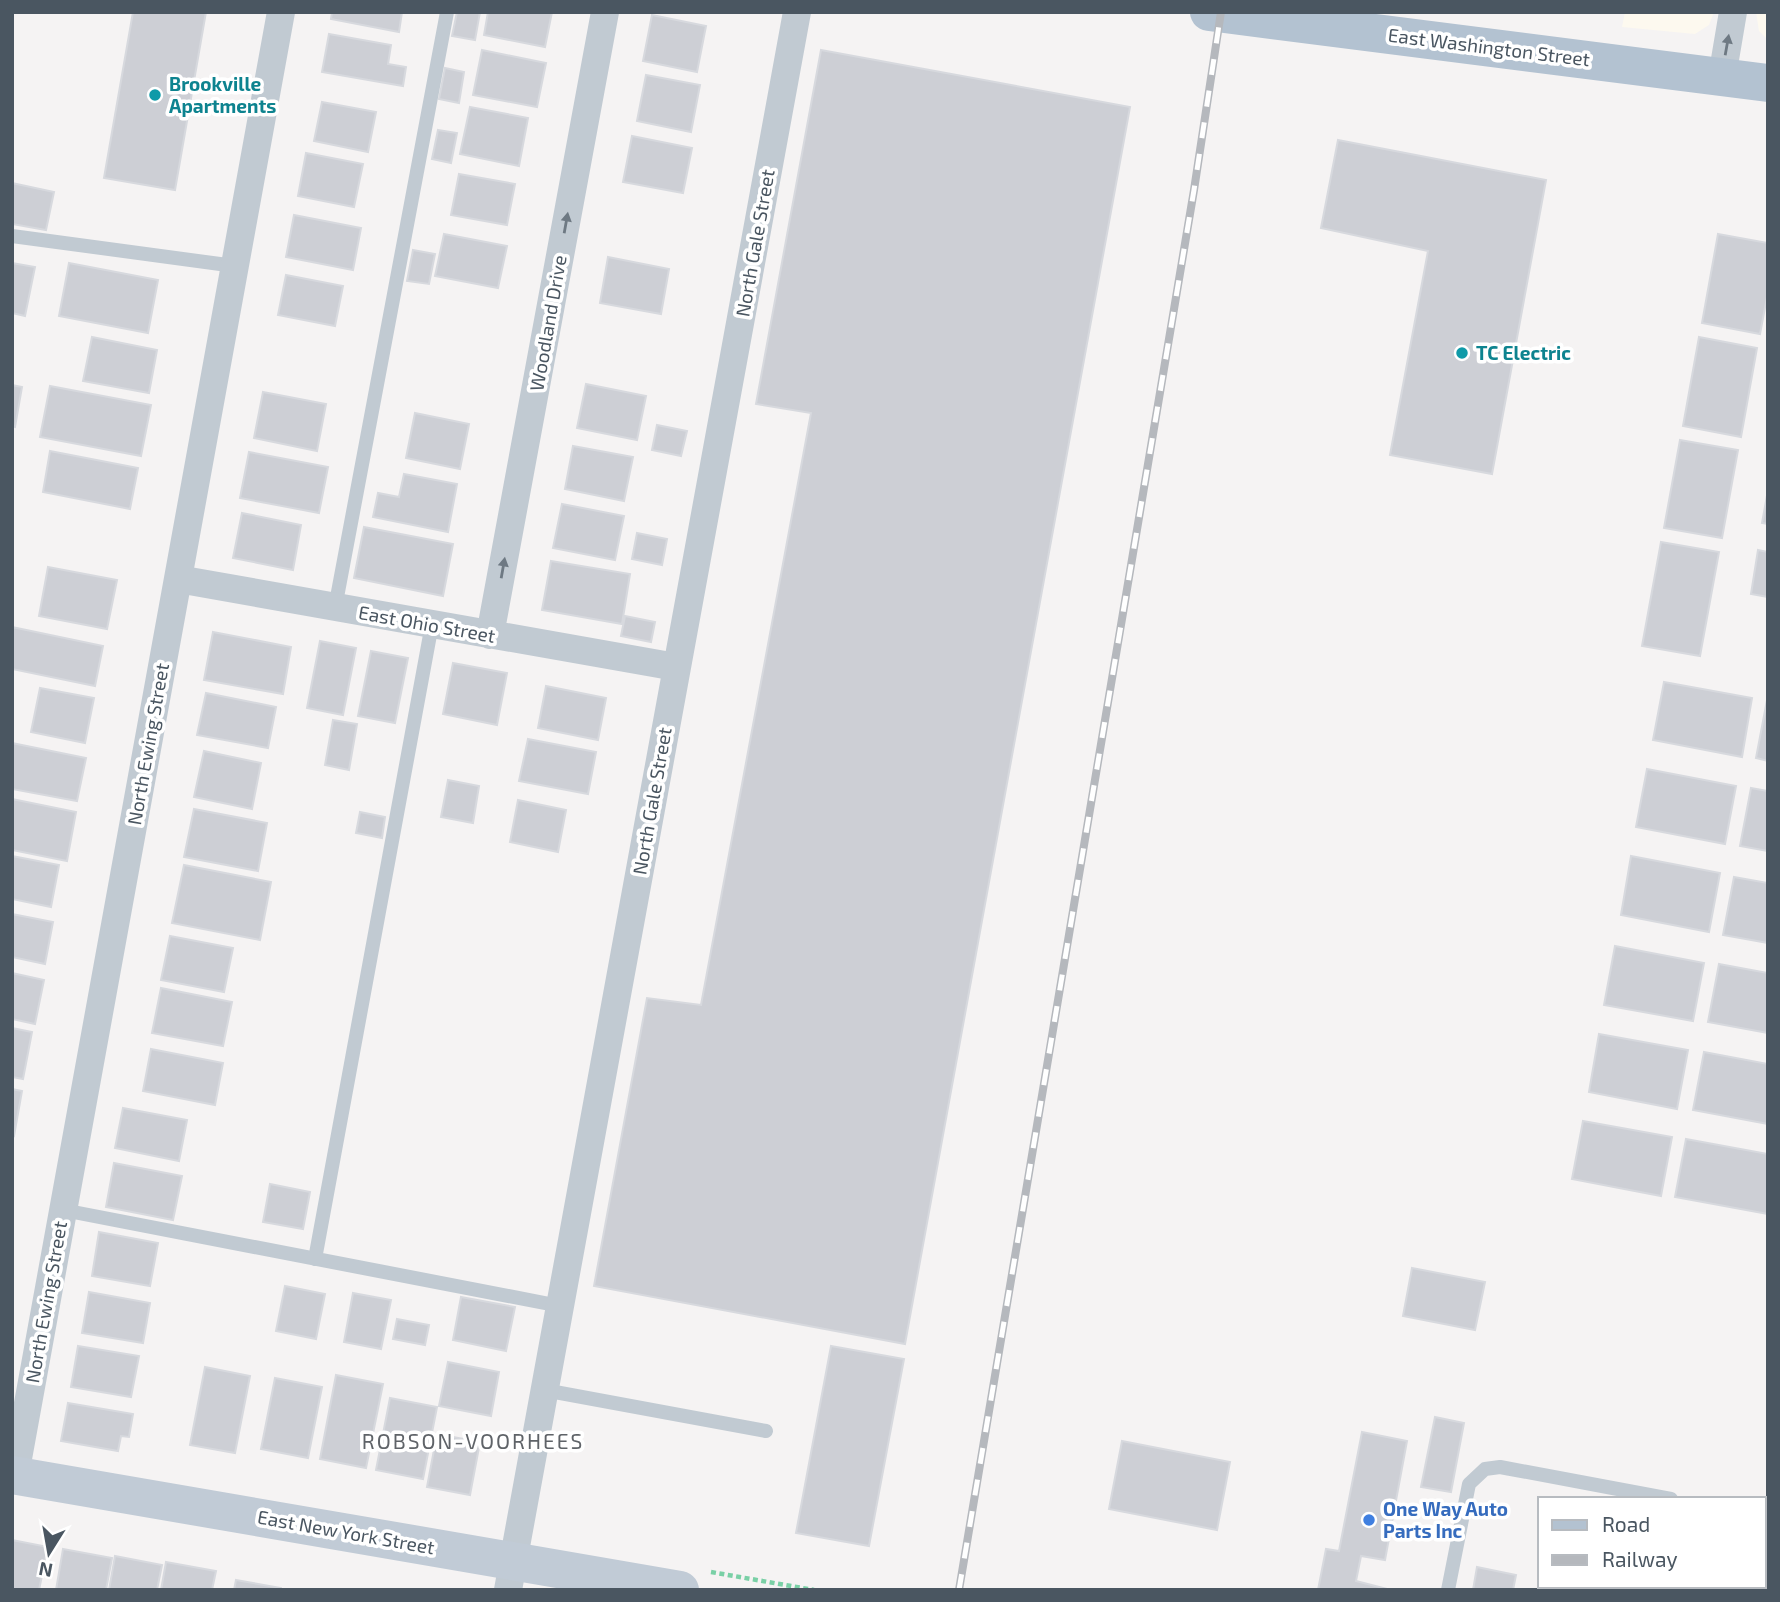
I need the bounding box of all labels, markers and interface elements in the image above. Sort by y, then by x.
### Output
street label: East Washington Street [1387,23,1591,70]
one-way arrow [1722,33,1733,55]
place label: Brookville Apartments [169,72,276,117]
marker: Brookville Apartments [147,87,163,103]
street label: North Gale Street [730,167,779,319]
one-way arrow [561,212,572,234]
street label: Woodland Drive [524,253,571,393]
place label: TC Electric [1476,341,1571,364]
marker: TC Electric [1454,345,1470,361]
one-way arrow [498,556,509,578]
street label: East Ohio Street [357,600,497,647]
street label: North Ewing Street [122,661,173,827]
street label: North Gale Street [627,725,676,877]
street label: North Ewing Street [20,1219,71,1385]
district label: ROBSON-VOORHEES [362,1428,584,1453]
place label: One Way Auto Parts Inc [1383,1497,1508,1542]
legend [1538,1497,1766,1588]
street label: East New York Street [256,1505,436,1558]
text: Road [1602,1511,1650,1536]
marker: One Way Auto Parts Inc [1361,1512,1377,1528]
north arrow [14,1518,84,1588]
text: Railway [1602,1546,1678,1571]
text: N [37,1558,55,1583]

